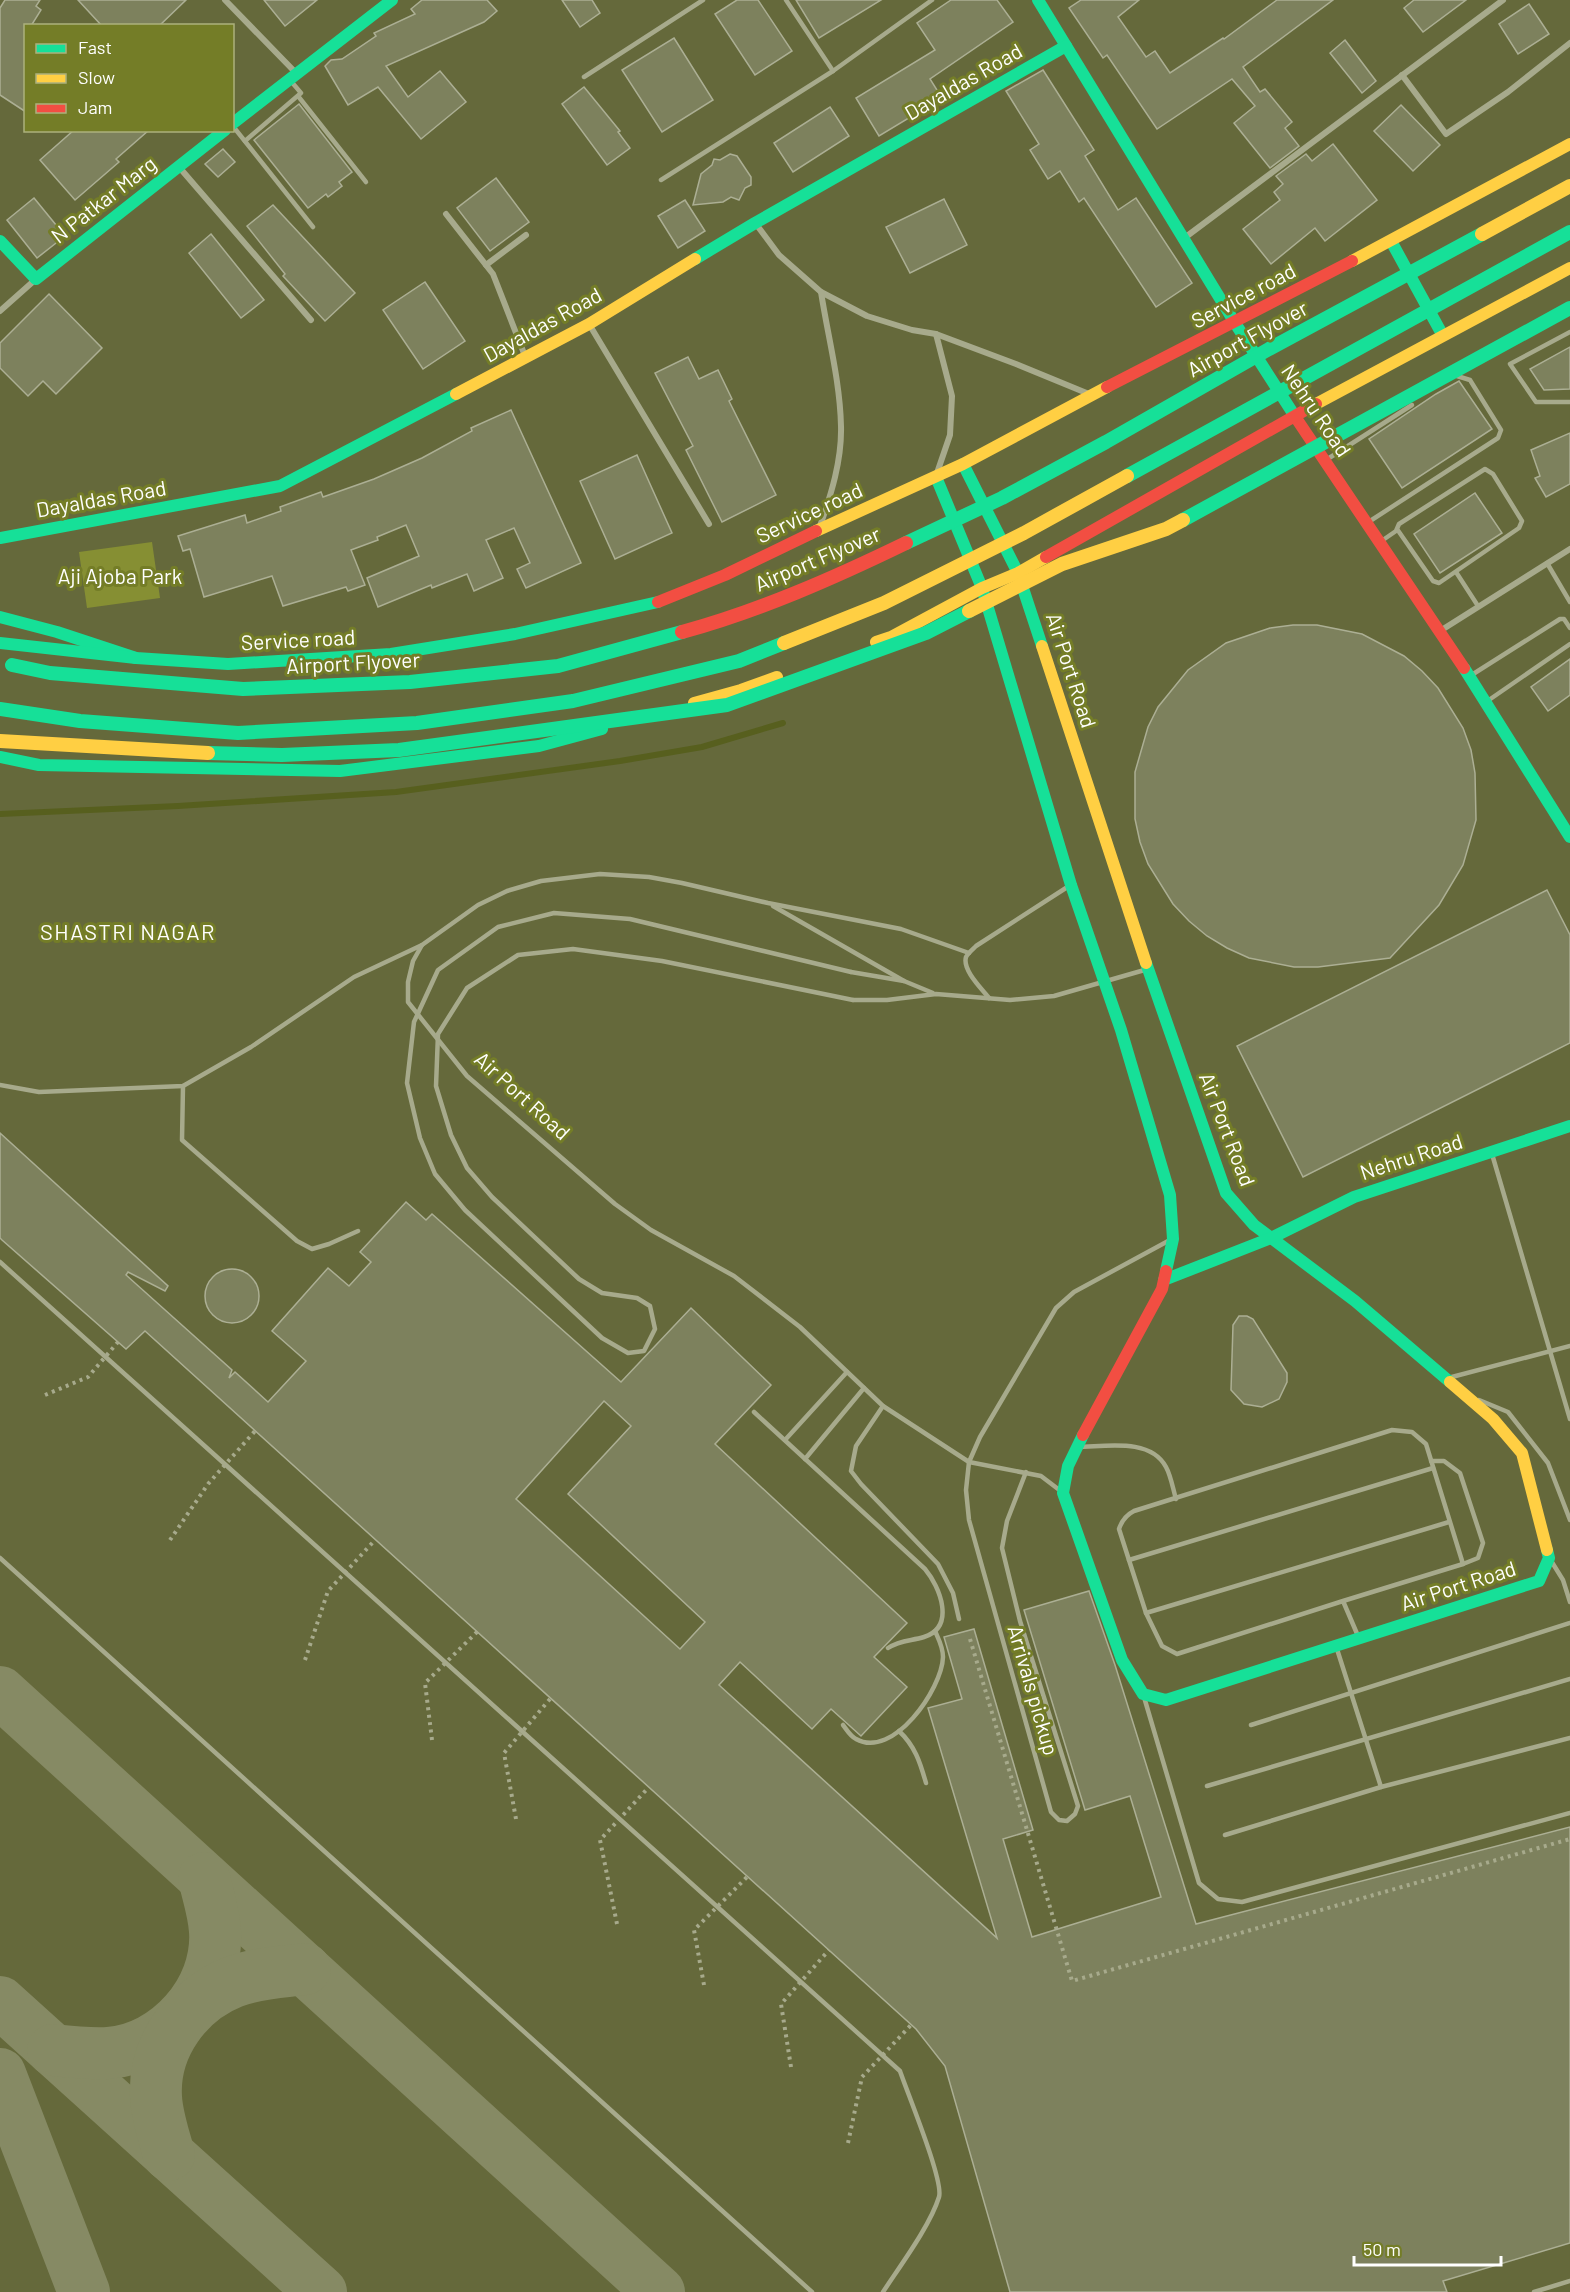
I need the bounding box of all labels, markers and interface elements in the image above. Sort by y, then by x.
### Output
legend [24,24,234,132]
text: Fast [78,36,112,58]
street label: Dayaldas Road [900,37,1026,125]
text: Slow [78,66,115,88]
text: Jam [78,96,112,118]
street label: N Patkar Marg [46,150,160,248]
street label: Service road [1187,257,1299,333]
street label: Dayaldas Road [478,281,606,367]
street label: Airport Flyover [1182,294,1312,381]
street label: Nehru Road [1277,359,1357,461]
street label: Dayaldas Road [34,474,168,522]
street label: Service road [752,476,866,548]
street label: Airport Flyover [750,520,884,596]
park label: Aji Ajoba Park [58,563,182,588]
street label: Air Port Road [1042,609,1102,731]
street label: Service road [240,624,356,654]
street label: Airport Flyover [285,646,421,678]
district label: SHASTRI NAGAR [40,918,216,944]
street label: Air Port Road [470,1046,576,1144]
street label: Air Port Road [1195,1069,1261,1189]
street label: Nehru Road [1357,1128,1465,1184]
street label: Air Port Road [1397,1555,1519,1615]
street label: Arrivals pickup [1003,1622,1065,1758]
scale bar [1354,2229,1501,2267]
text: 50 m [1363,2238,1401,2260]

